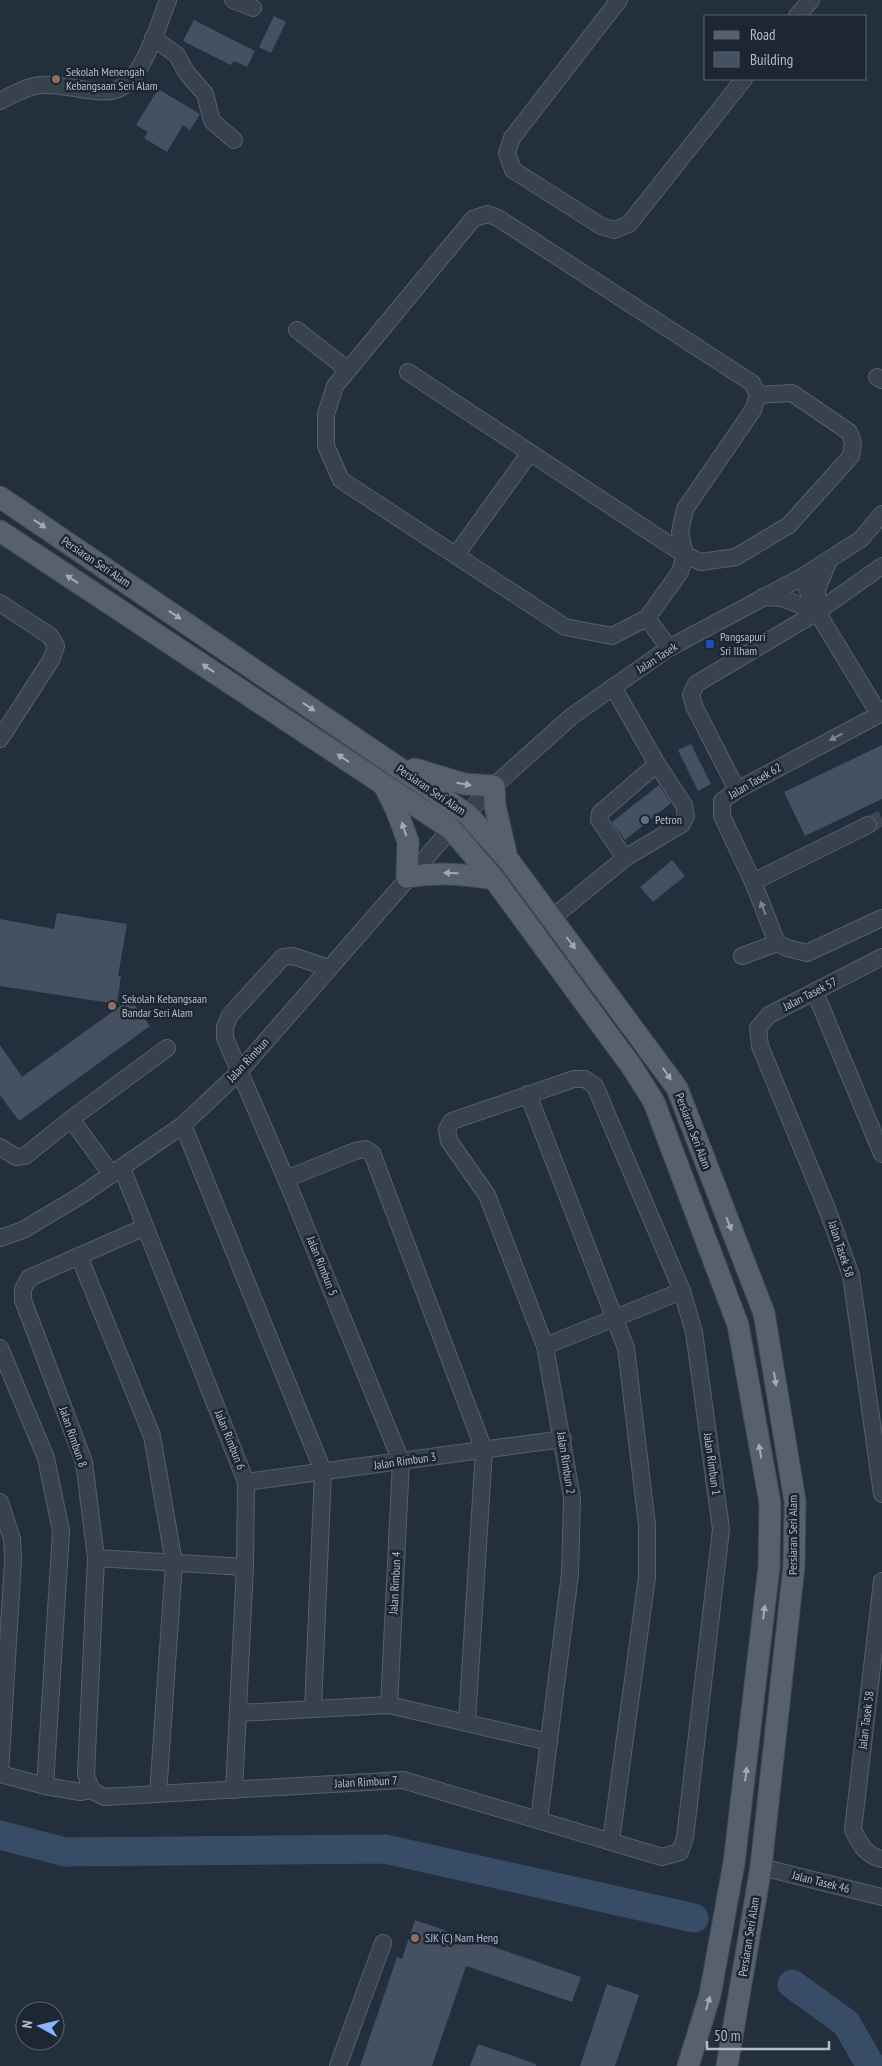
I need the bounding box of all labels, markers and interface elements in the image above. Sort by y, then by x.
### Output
legend [704,15,867,80]
text: Road [750,25,776,44]
text: Building [750,50,793,69]
place label: Sekolah Menengah Kebangsaan Seri Alam [66,64,158,93]
marker: Sekolah Menengah Kebangsaan Seri Alam [50,73,62,85]
one-way arrow [34,519,47,529]
street label: Persiaran Seri Alam [59,533,134,590]
one-way arrow [66,574,79,584]
one-way arrow [168,610,181,620]
place label: Pangsapuri Sri Ilham [720,629,766,658]
marker: Pangsapuri Sri Ilham [704,638,716,650]
street label: Jalan Tasek [633,639,680,677]
one-way arrow [201,664,215,673]
one-way arrow [302,702,316,712]
one-way arrow [829,733,843,741]
one-way arrow [337,753,350,763]
street label: Jalan Tasek 62 [725,759,784,802]
street label: Persiaran Seri Alam [394,761,469,818]
one-way arrow [456,780,472,788]
place label: Petron [655,812,682,827]
marker: Petron [639,814,651,826]
one-way arrow [399,821,407,836]
one-way arrow [442,869,458,877]
one-way arrow [759,900,767,915]
one-way arrow [566,936,576,950]
street label: Jalan Tasek 57 [779,974,839,1014]
place label: Sekolah Kebangsaan Bandar Seri Alam [122,991,207,1020]
marker: Sekolah Kebangsaan Bandar Seri Alam [106,1000,118,1012]
street label: Jalan Rimbun [223,1034,272,1086]
one-way arrow [662,1067,672,1081]
street label: Persiaran Seri Alam [672,1091,715,1171]
one-way arrow [725,1217,733,1232]
street label: Jalan Tasek 58 [825,1218,858,1279]
street label: Jalan Rimbun 5 [303,1233,341,1298]
one-way arrow [771,1371,779,1387]
street label: Jalan Rimbun 8 [56,1404,91,1469]
street label: Jalan Rimbun 6 [211,1407,249,1472]
street label: Jalan Rimbun 2 [554,1430,579,1495]
street label: Jalan Rimbun 1 [701,1431,724,1496]
one-way arrow [756,1442,764,1458]
street label: Jalan Rimbun 3 [372,1449,437,1472]
street label: Persiaran Seri Alam [785,1495,800,1575]
street label: Jalan Rimbun 4 [385,1551,404,1616]
one-way arrow [760,1604,768,1620]
street label: Jalan Tasek 58 [854,1690,877,1751]
one-way arrow [742,1765,750,1781]
street label: Jalan Rimbun 7 [333,1772,398,1791]
street label: Jalan Tasek 46 [790,1867,851,1896]
street label: Persiaran Seri Alam [735,1896,762,1978]
place label: SJK (C) Nam Heng [425,1930,498,1945]
marker: SJK (C) Nam Heng [409,1932,421,1944]
one-way arrow [704,1995,712,2010]
north arrow [15,2001,65,2051]
scale bar [707,2018,830,2050]
text: N [18,2019,37,2029]
text: 50 m [714,2026,740,2045]

